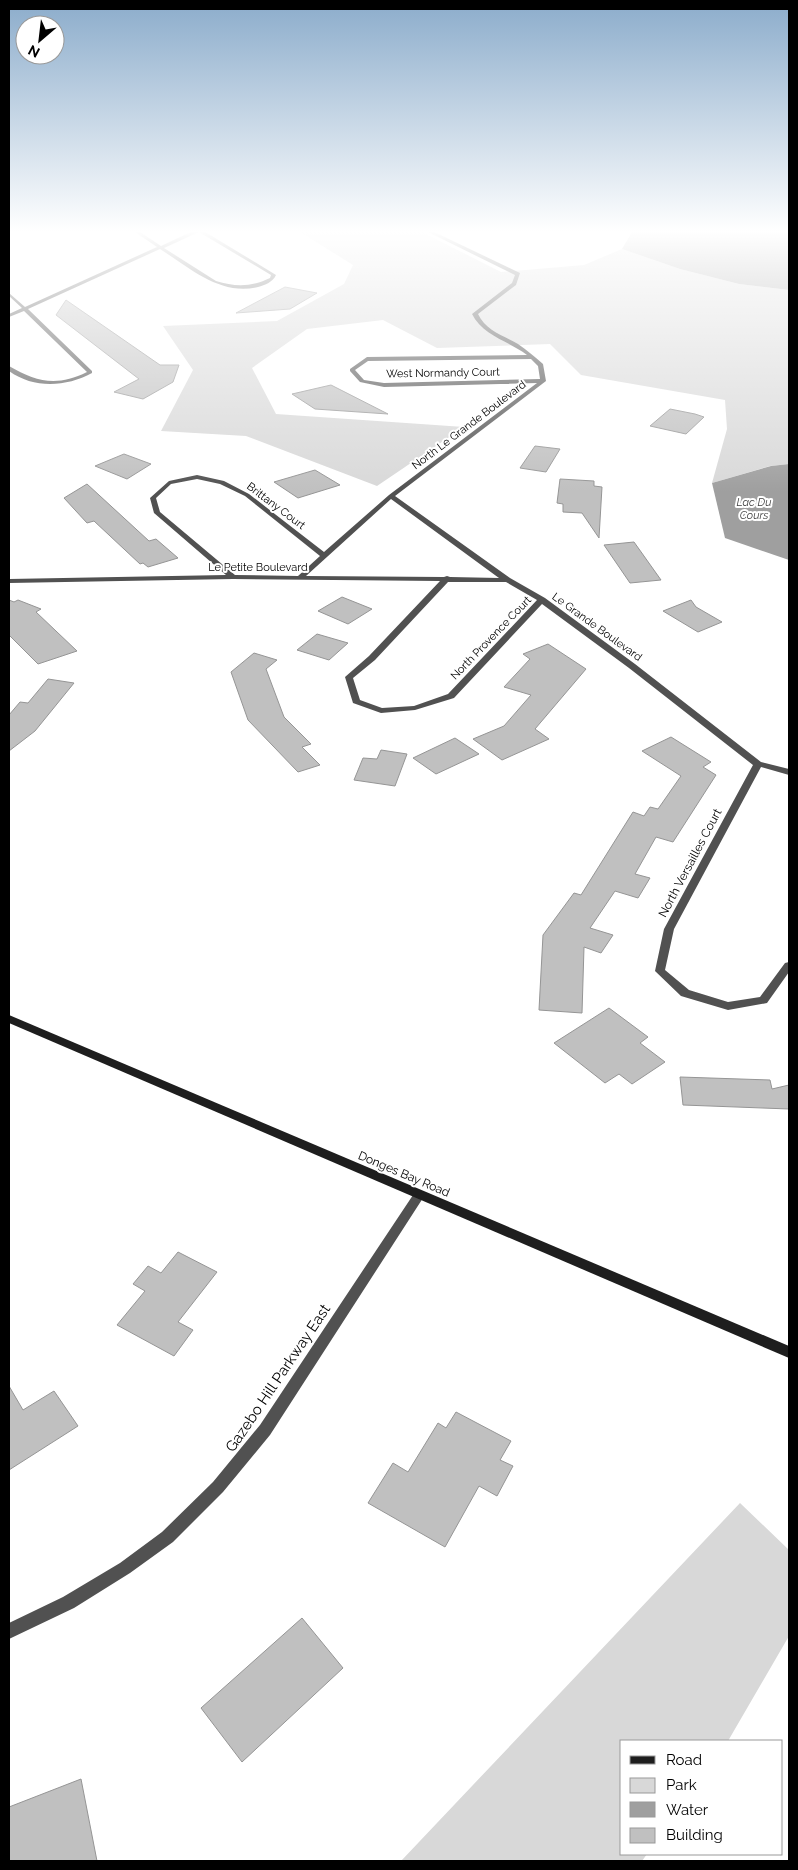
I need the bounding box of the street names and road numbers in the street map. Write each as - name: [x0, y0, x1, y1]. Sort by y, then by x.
- street label: West Normandy Court: [386, 366, 500, 380]
- street label: North Le Grande Boulevard: [409, 378, 529, 472]
- street label: Brittany Court: [244, 480, 308, 532]
- street label: Le Petite Boulevard: [208, 561, 308, 574]
- street label: Le Grande Boulevard: [550, 590, 645, 664]
- street label: North Provence Court: [448, 594, 534, 682]
- street label: North Versailles Court: [655, 806, 725, 920]
- street label: Donges Bay Road: [356, 1148, 452, 1200]
- street label: Gazebo Hill Parkway East: [222, 1301, 334, 1455]

